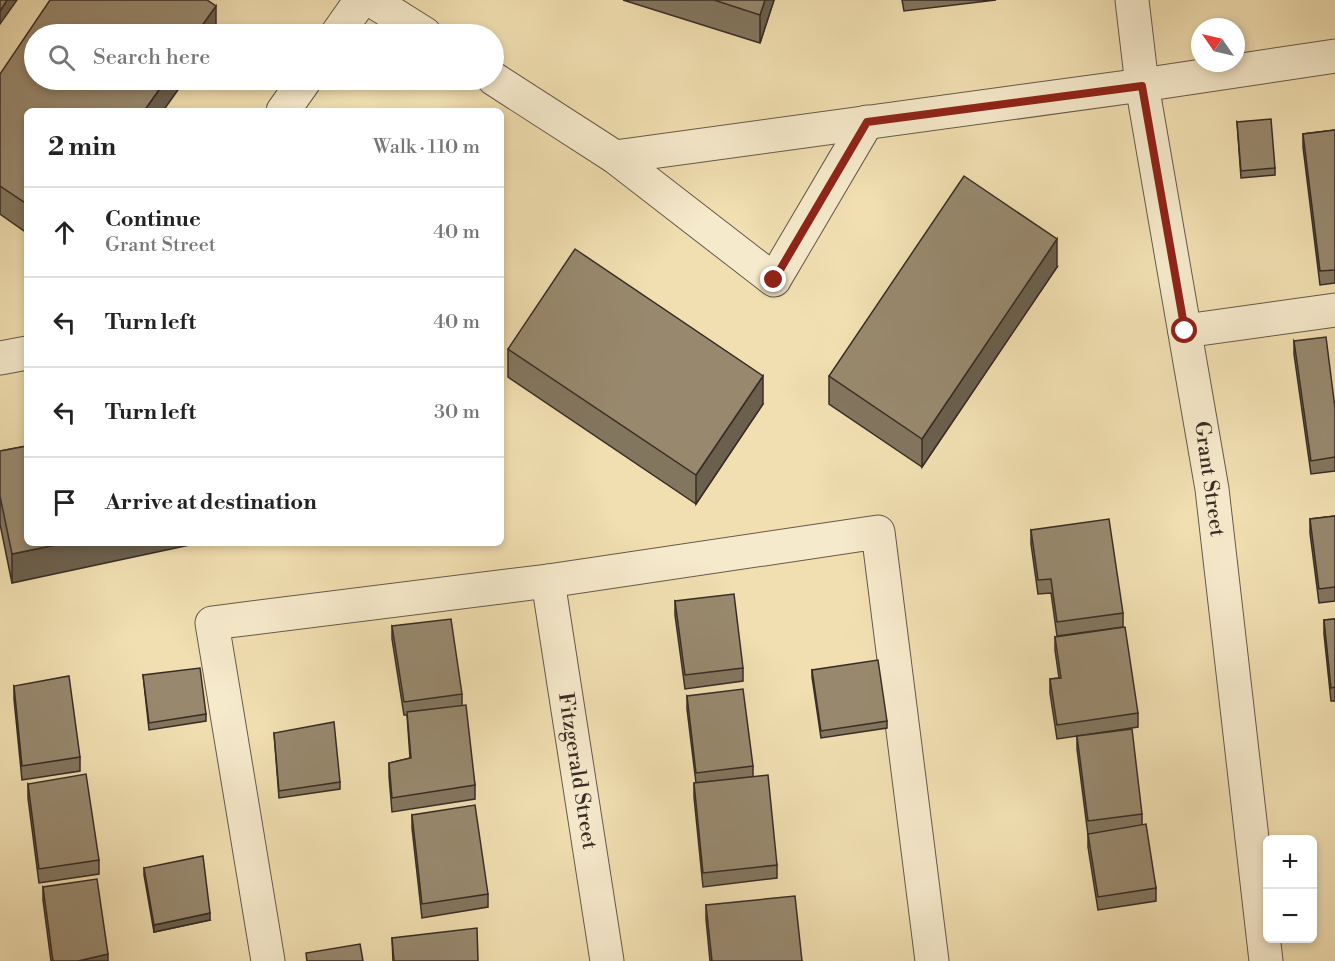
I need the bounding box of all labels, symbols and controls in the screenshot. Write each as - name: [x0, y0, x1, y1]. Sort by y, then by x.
- north arrow: [1191, 18, 1245, 72]
- search box: [24, 24, 504, 90]
- icon: search: [45, 41, 78, 74]
- text: Search here: [93, 44, 210, 71]
- text: 2 min: [48, 131, 116, 163]
- text: Walk · 110 m: [373, 135, 480, 160]
- text: Continue: [105, 206, 201, 233]
- icon: ahead: [48, 216, 81, 249]
- text: 40 m: [433, 220, 480, 245]
- text: Grant Street: [105, 233, 216, 258]
- route end: [760, 266, 786, 292]
- icon: left: [48, 306, 81, 339]
- text: Turn left: [105, 309, 196, 336]
- text: 40 m: [433, 310, 480, 335]
- route start: [1171, 317, 1197, 343]
- icon: left: [48, 396, 81, 429]
- text: Turn left: [105, 399, 196, 426]
- text: 30 m: [434, 400, 480, 425]
- street label: Grant Street: [1188, 420, 1230, 539]
- icon: arrive: [48, 486, 81, 519]
- text: Arrive at destination: [105, 489, 317, 516]
- street label: Fitzgerald Street: [552, 691, 602, 852]
- map controls: [1263, 835, 1317, 943]
- button: +: [1263, 835, 1317, 889]
- button: −: [1263, 889, 1317, 943]

